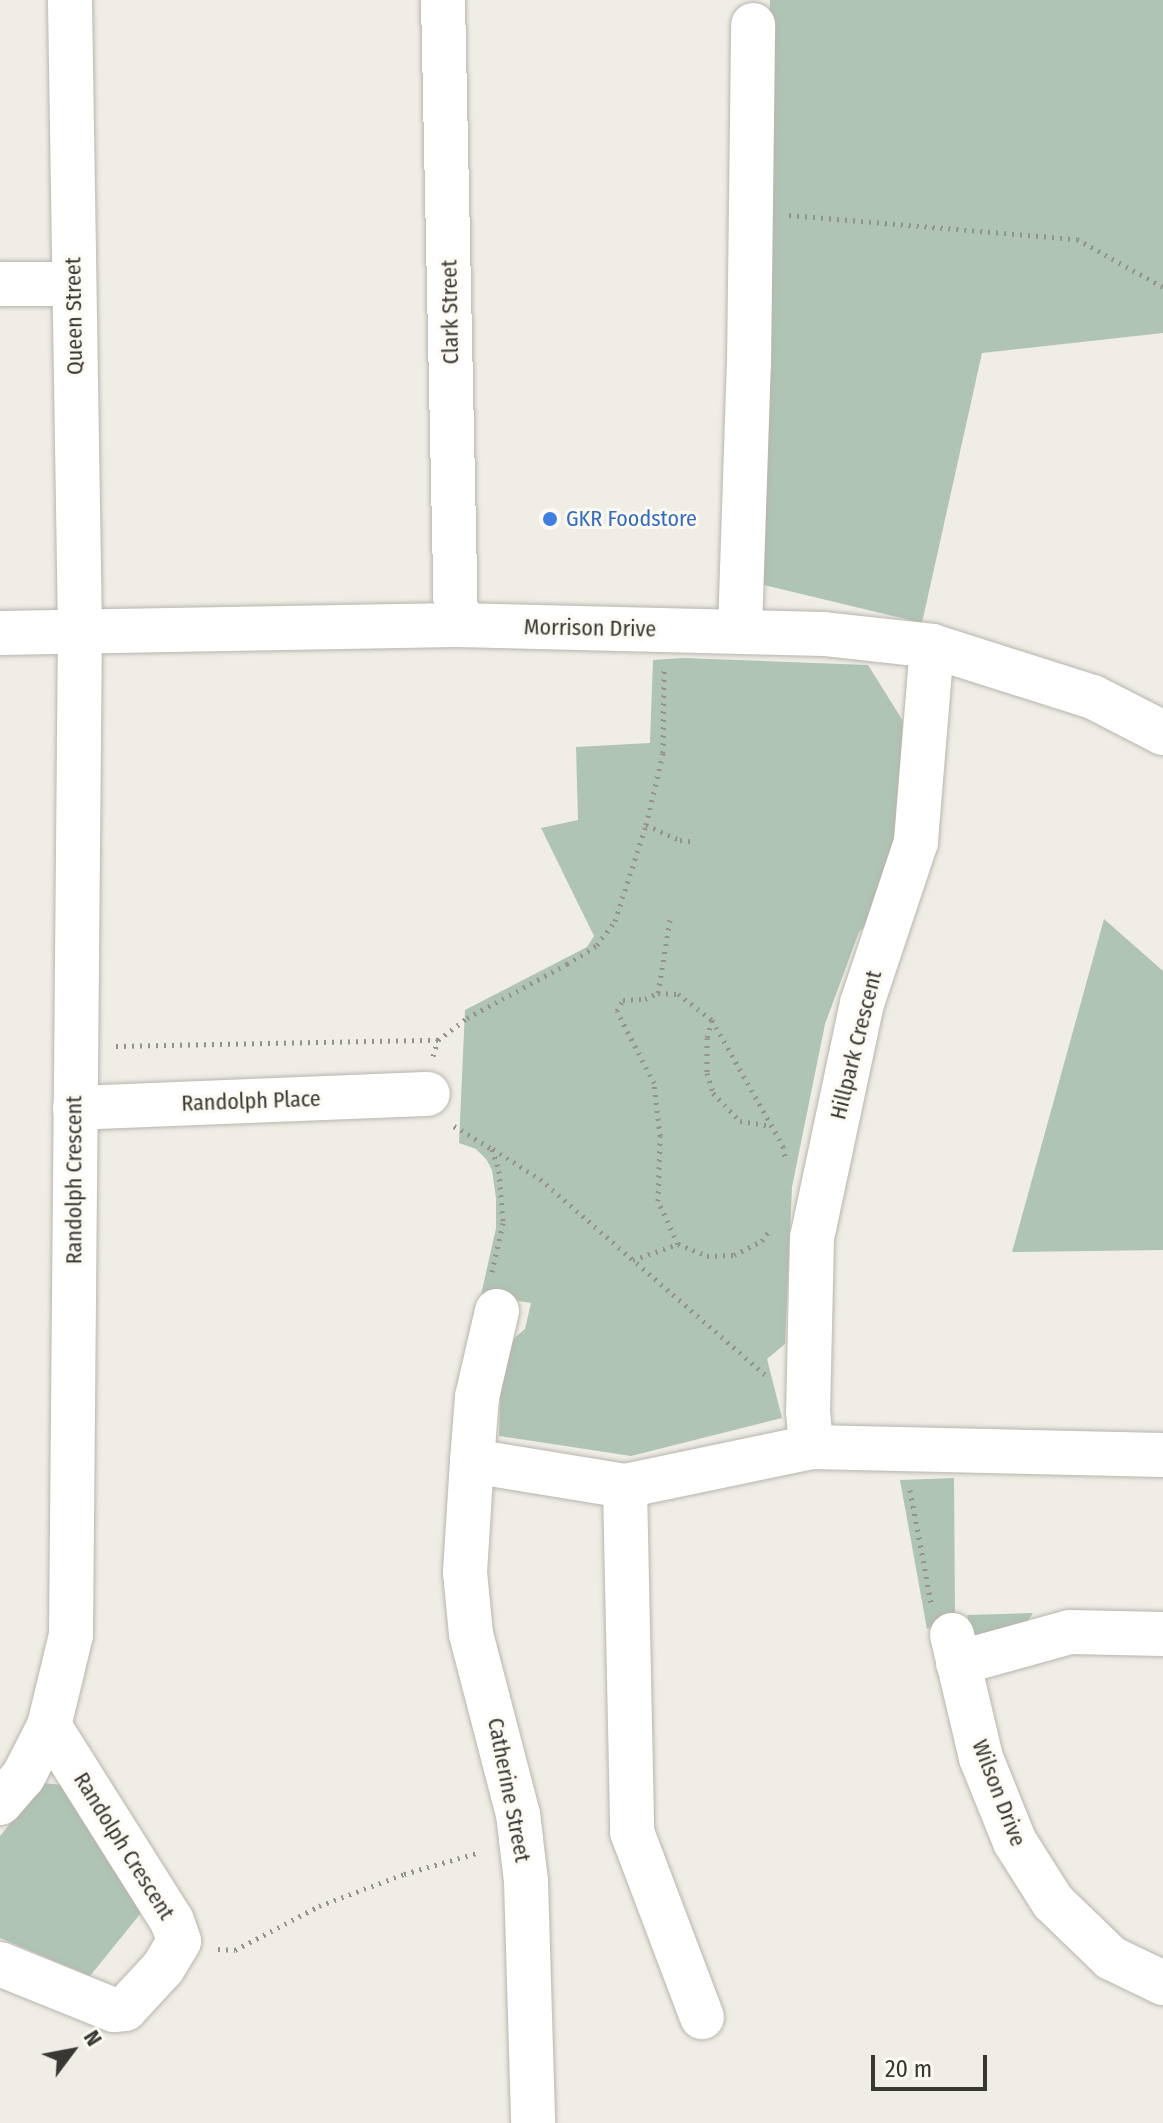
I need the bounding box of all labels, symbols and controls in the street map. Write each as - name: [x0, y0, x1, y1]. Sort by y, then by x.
- street label: Queen Street: [60, 257, 88, 375]
- street label: Clark Street: [436, 259, 464, 365]
- place label: GKR Foodstore: [566, 506, 697, 532]
- marker: GKR Foodstore: [541, 510, 559, 528]
- street label: Morrison Drive: [524, 614, 656, 642]
- street label: Hillpark Crescent: [825, 968, 887, 1122]
- street label: Randolph Place: [181, 1085, 321, 1117]
- street label: Randolph Crescent: [61, 1096, 87, 1264]
- street label: Catherine Street: [482, 1716, 536, 1864]
- street label: Wilson Drive: [967, 1736, 1031, 1850]
- street label: Randolph Crescent: [68, 1768, 180, 1924]
- north arrow: [32, 2011, 112, 2091]
- text: N: [78, 2025, 108, 2051]
- scale bar: [875, 2039, 991, 2089]
- text: 20 m: [885, 2055, 932, 2083]

